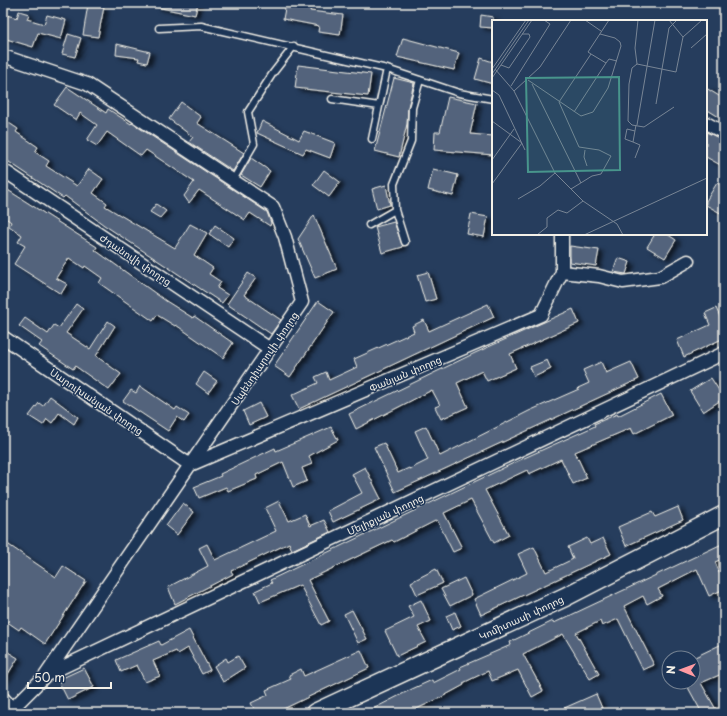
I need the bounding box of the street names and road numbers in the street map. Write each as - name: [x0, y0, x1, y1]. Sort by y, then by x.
- street label: Ժդանովի փողոց: [97, 229, 175, 289]
- street label: Սպենդիարովի փողոց: [227, 308, 301, 408]
- street label: Փանյան փողոց: [367, 351, 443, 395]
- street label: Սարուխանյան փողոց: [47, 364, 147, 438]
- street label: Մելիքյան փողոց: [344, 490, 426, 538]
- street label: Կոմիտասի փողոց: [476, 591, 566, 643]

